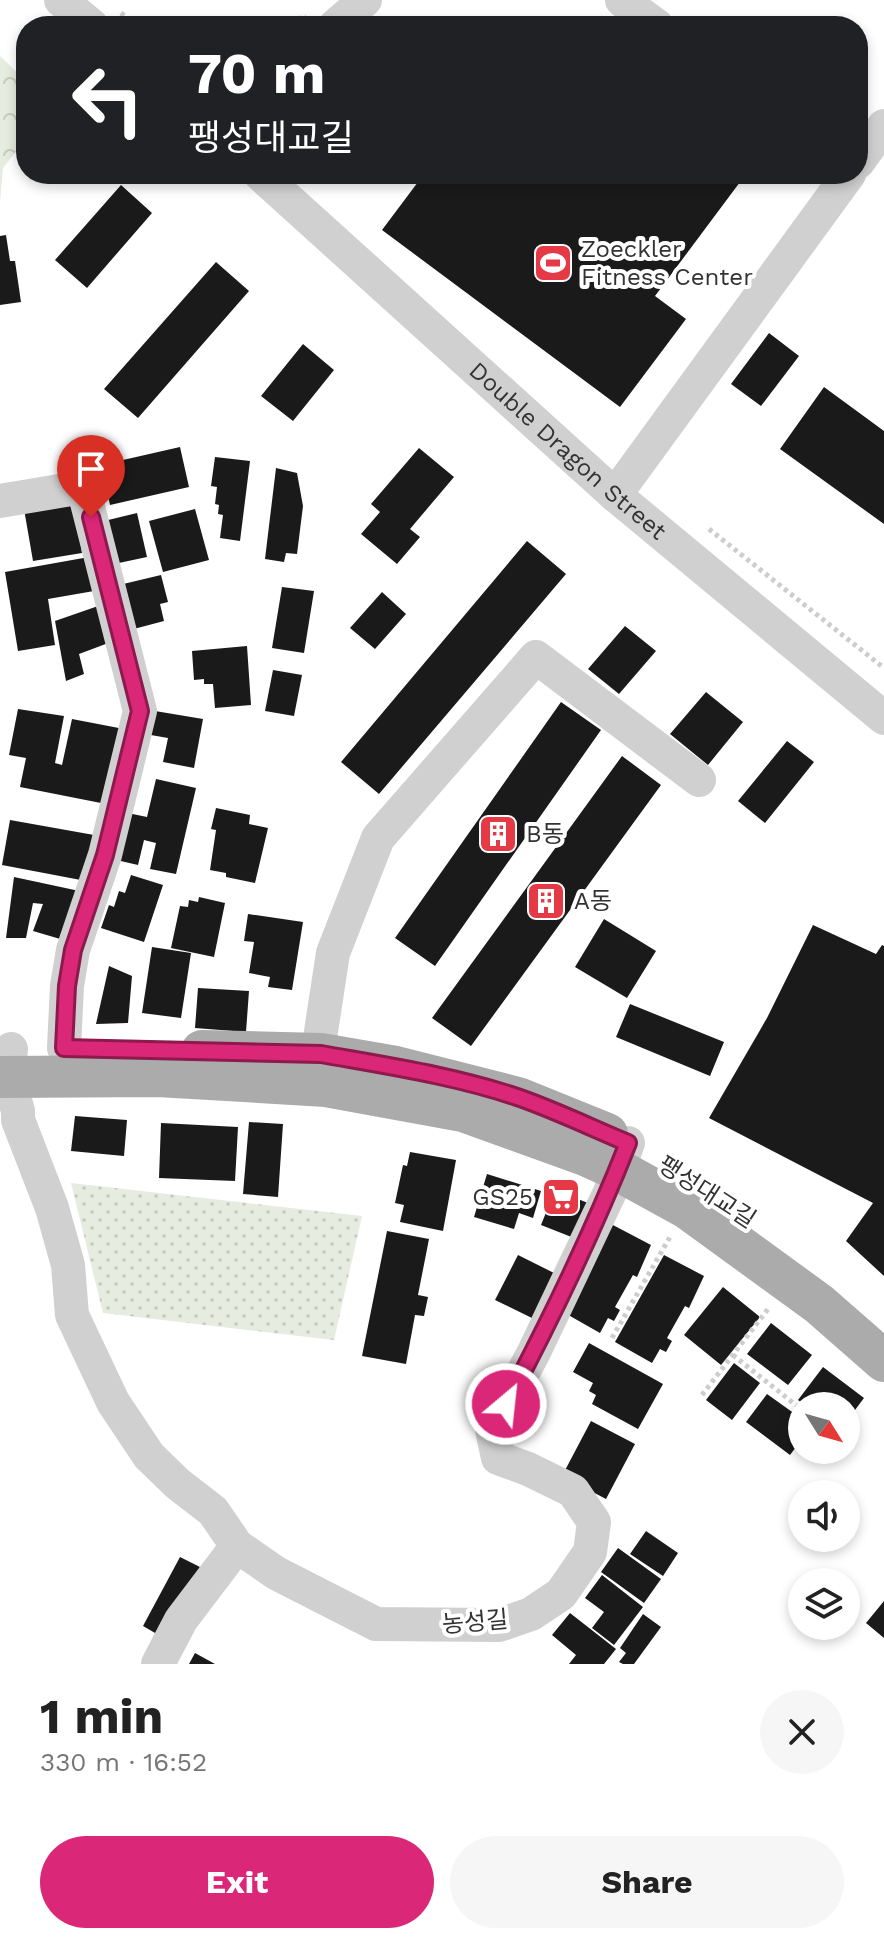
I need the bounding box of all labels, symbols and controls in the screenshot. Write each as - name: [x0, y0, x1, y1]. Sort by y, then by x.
- text: 70 m: [188, 41, 325, 107]
- icon: left: [56, 48, 160, 152]
- text: 팽성대교길: [188, 117, 354, 159]
- place label: Zoeckler Fitness Center: [581, 235, 753, 291]
- sports icon: Zoeckler Fitness Center: [532, 242, 574, 284]
- street label: Double Dragon Street: [464, 356, 672, 546]
- pin: [57, 435, 125, 517]
- icon: arrive: [69, 447, 113, 491]
- building icon: B동: [477, 813, 519, 855]
- place label: B동: [526, 820, 564, 848]
- building icon: A동: [525, 880, 567, 922]
- place label: A동: [574, 887, 612, 915]
- street label: 팽성대교길: [653, 1150, 761, 1234]
- supermarket icon: GS25: [540, 1176, 582, 1218]
- place label: GS25: [472, 1183, 533, 1211]
- position arrow: [464, 1362, 548, 1446]
- north arrow: [788, 1392, 860, 1464]
- map controls: [788, 1392, 860, 1640]
- button: sound: [788, 1480, 860, 1552]
- button: layers: [788, 1568, 860, 1640]
- street label: 농성길: [441, 1605, 509, 1639]
- text: 1 min: [40, 1688, 163, 1745]
- button: close: [760, 1690, 844, 1774]
- text: 330 m · 16:52: [40, 1747, 207, 1777]
- button: Exit: [40, 1836, 434, 1928]
- button: Share: [450, 1836, 844, 1928]

